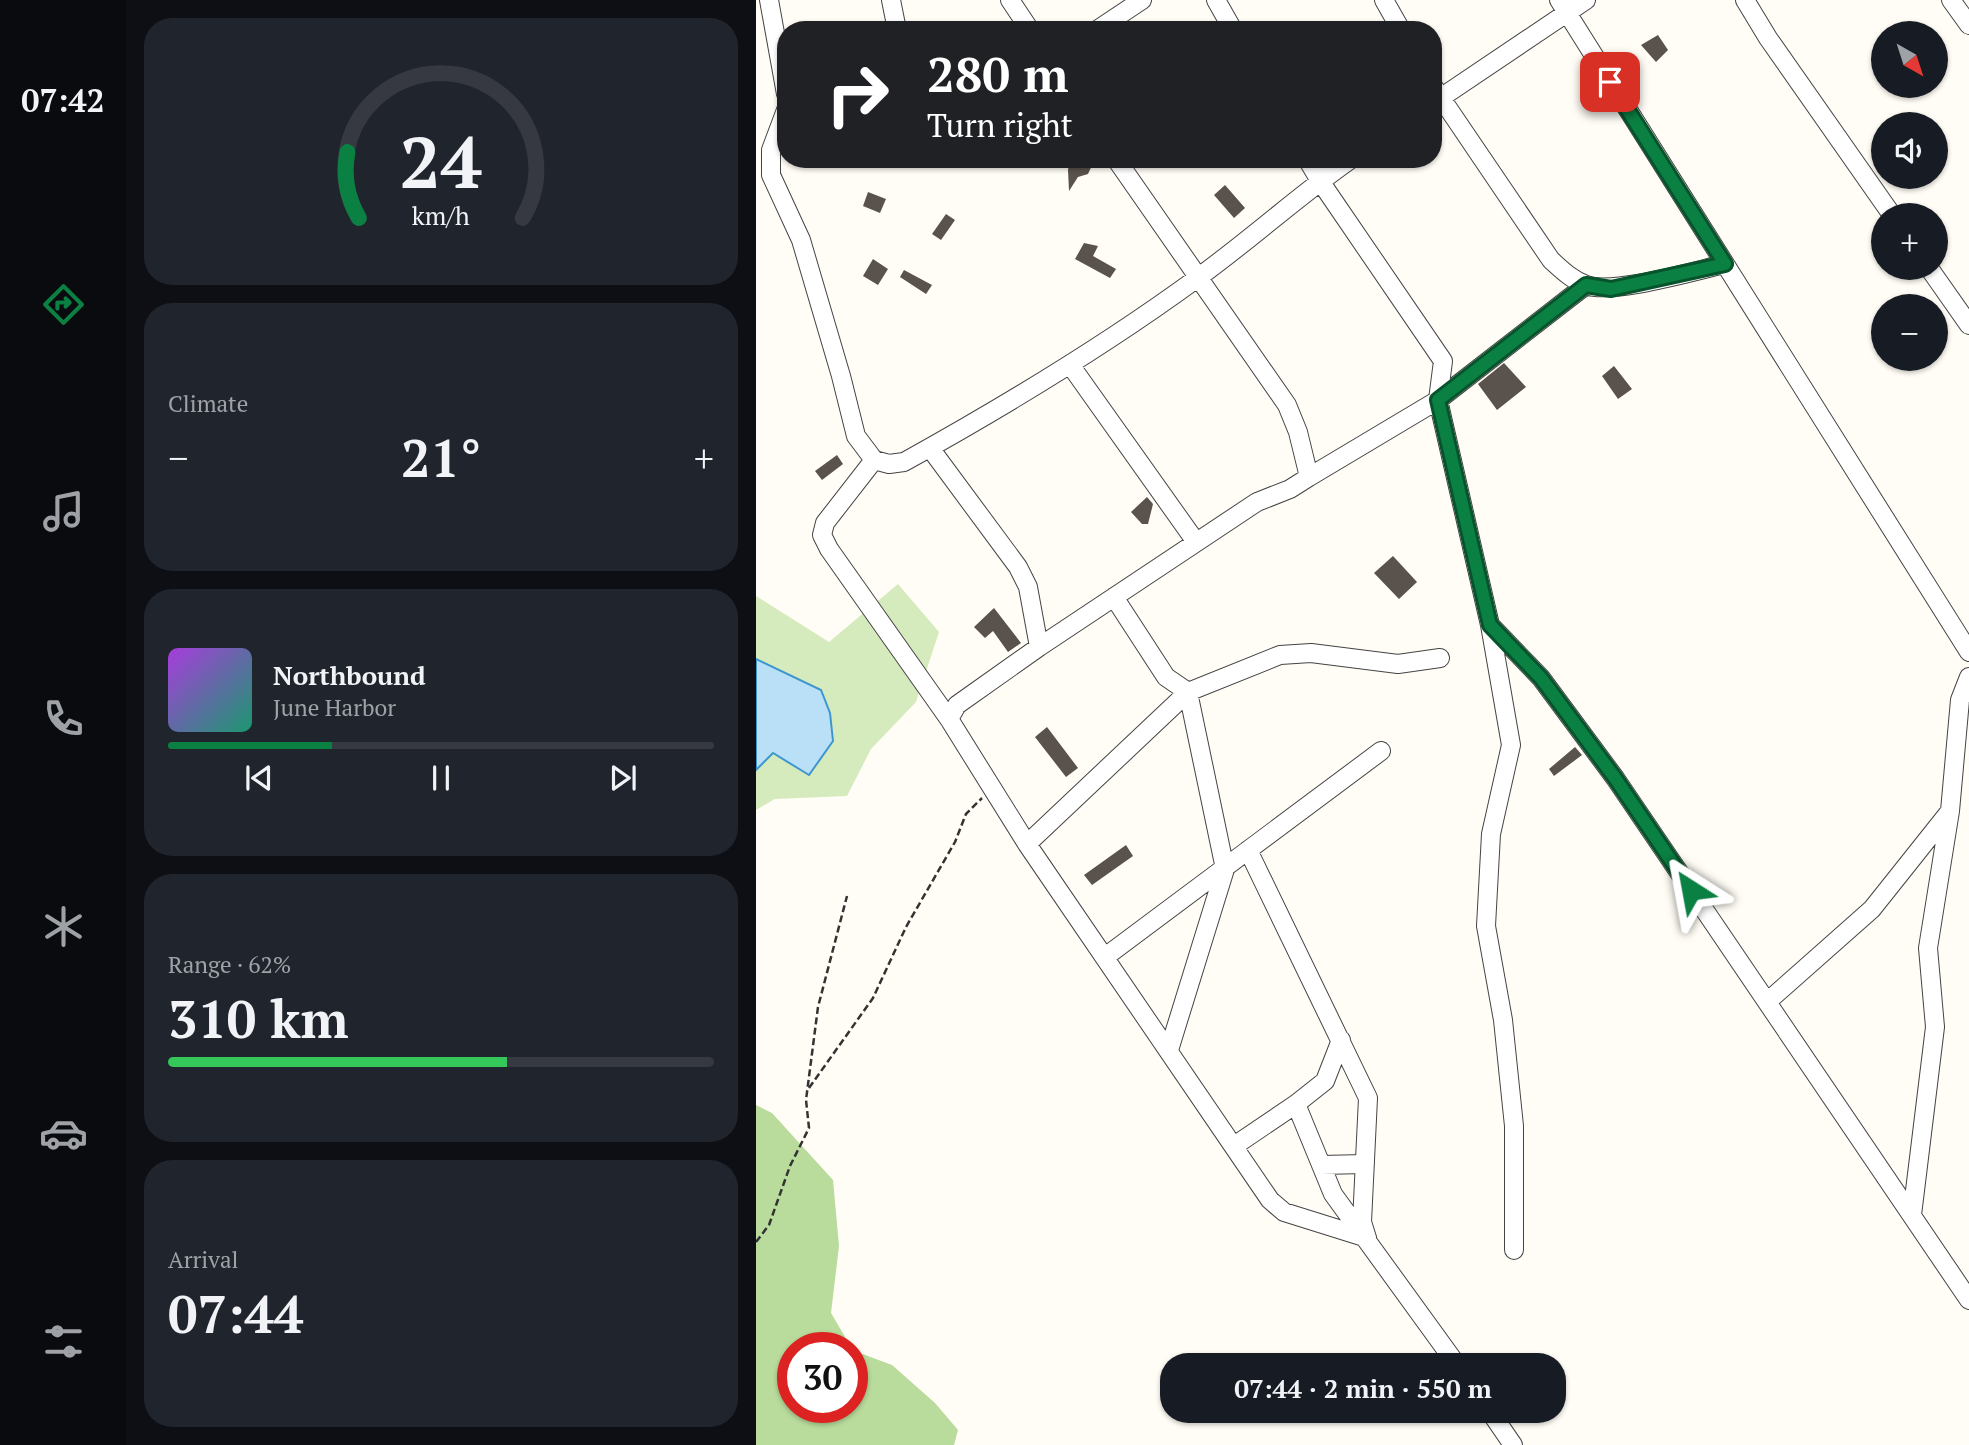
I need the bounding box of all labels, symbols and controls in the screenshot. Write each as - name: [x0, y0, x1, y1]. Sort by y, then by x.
- north arrow: [1871, 21, 1948, 98]
- map controls: [1871, 21, 1948, 371]
- text: 280 m: [927, 41, 1069, 106]
- icon: right: [812, 49, 903, 140]
- pin: [1580, 52, 1640, 112]
- icon: arrive: [1591, 63, 1629, 101]
- text: 07:42: [21, 79, 105, 121]
- text: Turn right: [927, 104, 1073, 146]
- text: 24: [400, 112, 482, 209]
- button: sound: [1871, 112, 1948, 189]
- text: km/h: [412, 199, 470, 232]
- button: +: [1871, 203, 1948, 280]
- icon: directions: [39, 280, 88, 329]
- button: −: [1871, 294, 1948, 371]
- text: Climate: [168, 388, 248, 419]
- text: 21°: [401, 423, 481, 492]
- text: −: [168, 433, 188, 483]
- text: +: [694, 433, 714, 483]
- icon: music: [39, 487, 88, 536]
- text: Northbound: [273, 658, 426, 692]
- text: June Harbor: [273, 692, 396, 723]
- icon: phone: [39, 694, 88, 743]
- icon: previous: [240, 759, 278, 797]
- icon: pause: [422, 759, 460, 797]
- icon: next: [604, 759, 642, 797]
- position arrow: [1654, 853, 1728, 927]
- icon: climate: [39, 902, 88, 951]
- text: Range · 62%: [168, 949, 291, 980]
- text: 310 km: [168, 984, 349, 1053]
- icon: car: [39, 1109, 88, 1158]
- text: Arrival: [168, 1244, 239, 1275]
- text: 07:44: [168, 1279, 303, 1348]
- icon: filters: [39, 1317, 88, 1366]
- speed limit sign: 30: [777, 1332, 868, 1423]
- text: 07:44 · 2 min · 550 m: [1234, 1371, 1492, 1405]

